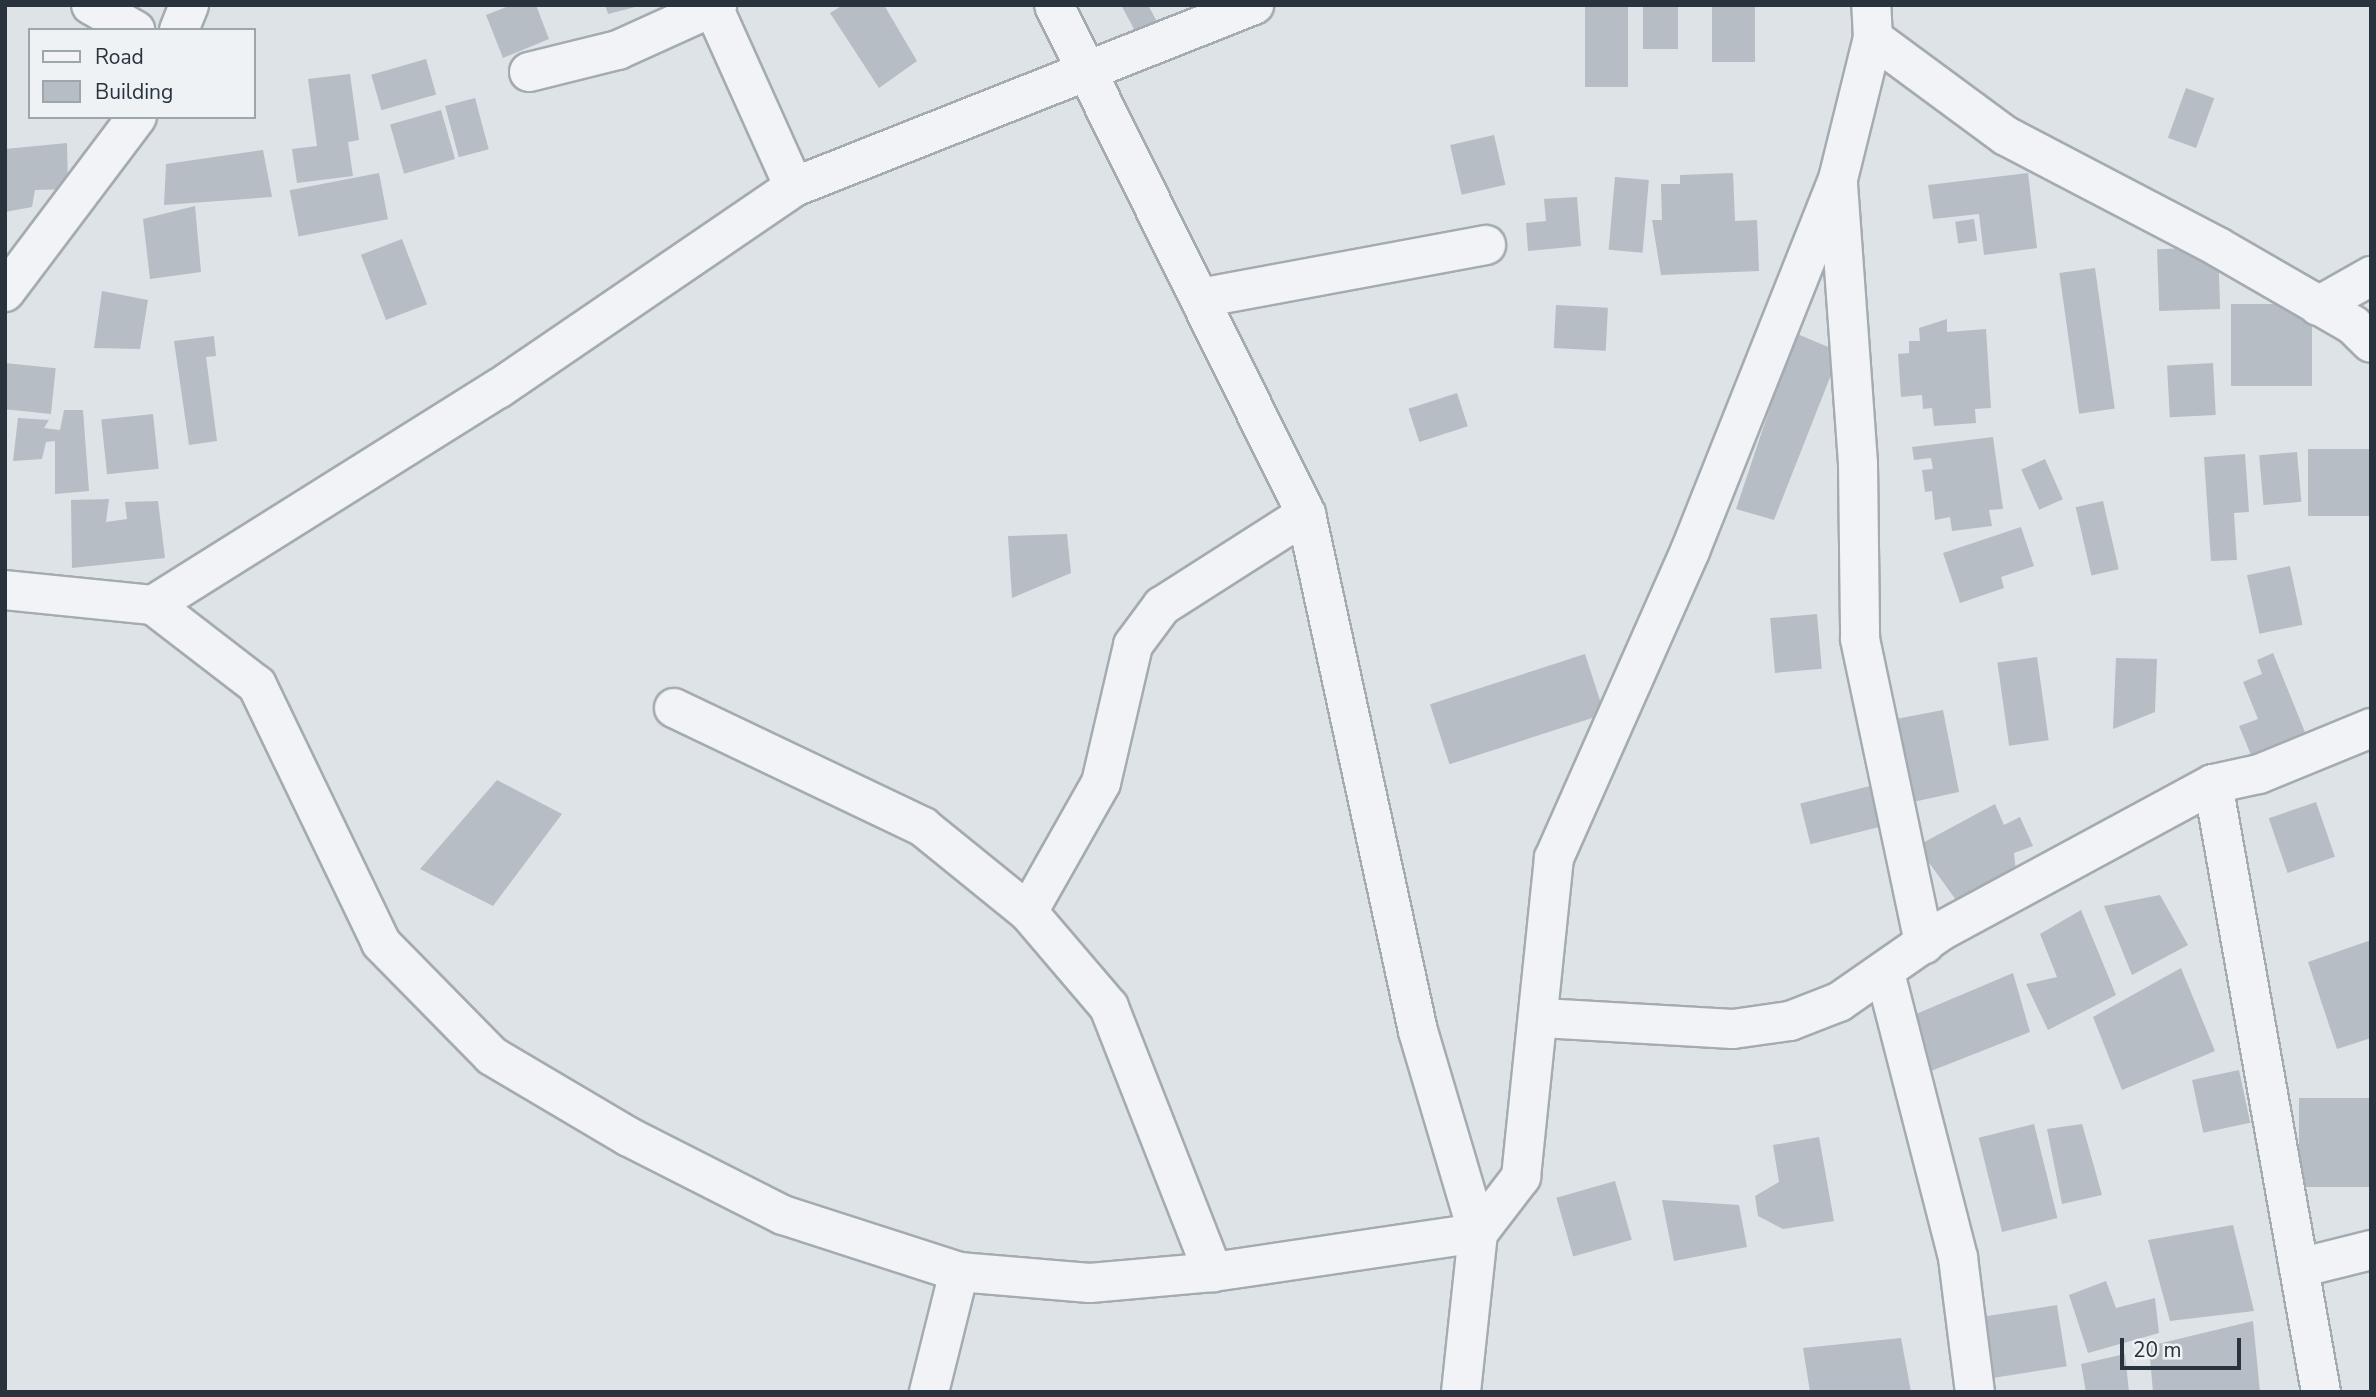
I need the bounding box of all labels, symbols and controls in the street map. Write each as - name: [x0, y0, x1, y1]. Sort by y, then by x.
- legend: [28, 28, 256, 119]
- text: Road: [95, 43, 144, 71]
- text: Building: [95, 78, 173, 106]
- scale bar: [2124, 1324, 2245, 1368]
- text: 20 m: [2133, 1336, 2182, 1364]

